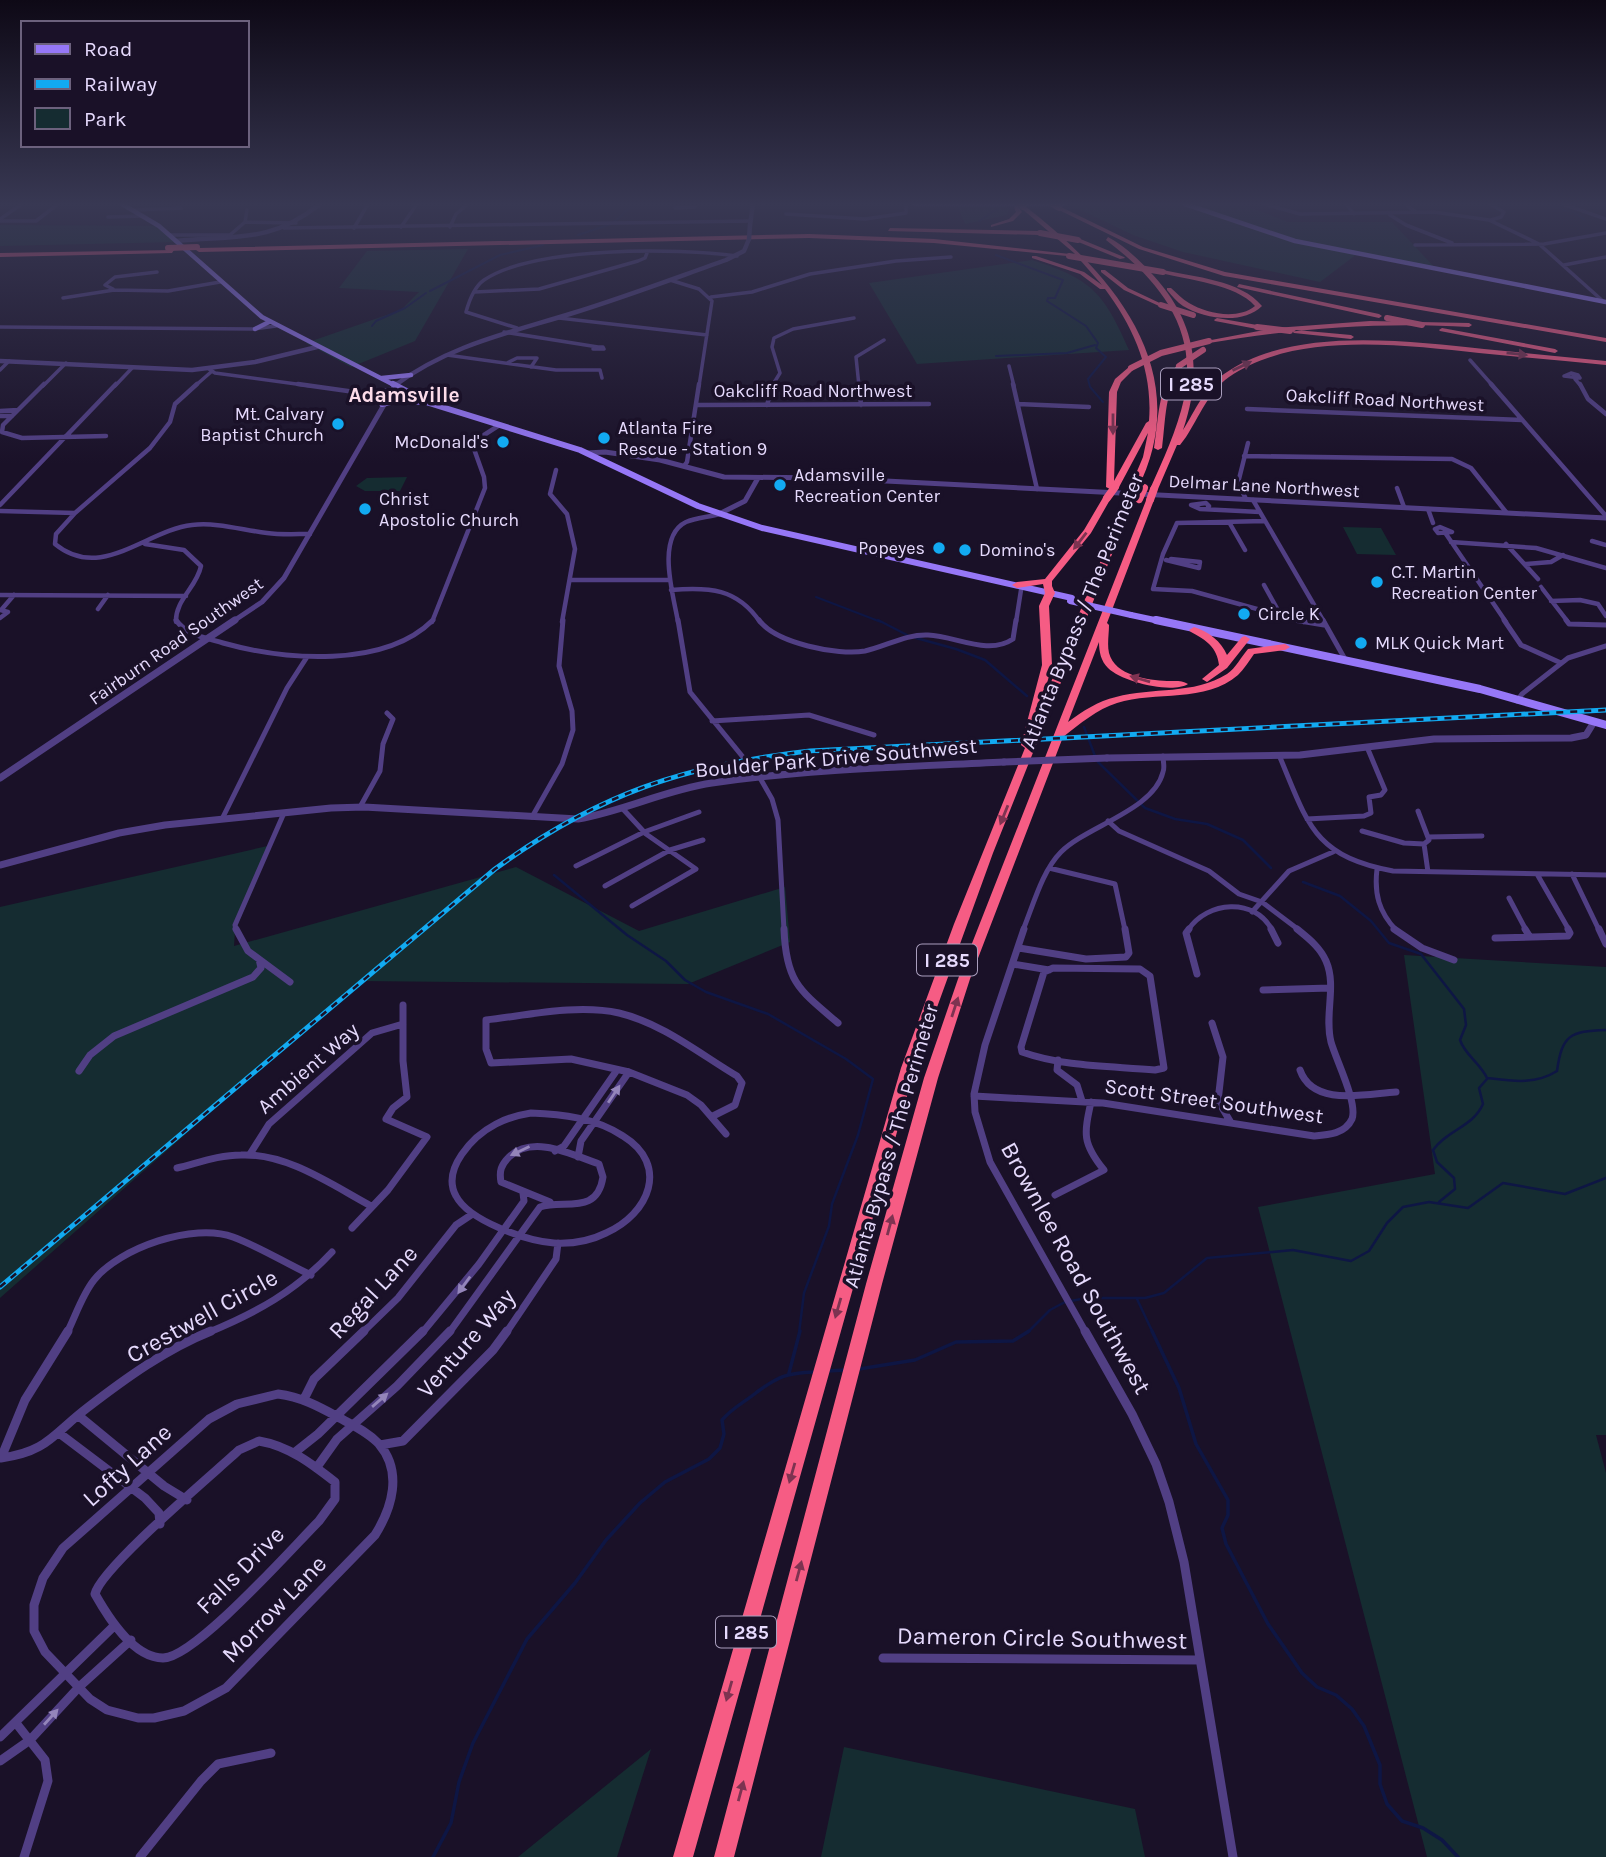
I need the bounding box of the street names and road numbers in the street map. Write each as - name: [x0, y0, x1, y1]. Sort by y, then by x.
- road number: I 285: [1161, 368, 1221, 400]
- street label: Oakcliff Road Northwest: [714, 380, 912, 402]
- street label: Oakcliff Road Northwest: [1285, 384, 1485, 416]
- street label: Atlanta Bypass / The Perimeter: [1016, 470, 1148, 752]
- street label: Delmar Lane Northwest: [1168, 470, 1360, 502]
- street label: Fairburn Road Southwest: [85, 572, 267, 710]
- street label: Boulder Park Drive Southwest: [694, 734, 978, 782]
- road number: I 285: [917, 944, 977, 976]
- street label: Atlanta Bypass / The Perimeter: [839, 1001, 943, 1291]
- street label: Ambient Way: [253, 1017, 364, 1118]
- street label: Scott Street Southwest: [1103, 1074, 1325, 1128]
- street label: Brownlee Road Southwest: [995, 1137, 1157, 1399]
- street label: Regal Lane: [323, 1240, 423, 1344]
- street label: Crestwell Circle: [122, 1263, 282, 1369]
- street label: Venture Way: [411, 1283, 521, 1403]
- street label: Lofty Lane: [77, 1418, 177, 1512]
- street label: Falls Drive: [190, 1520, 290, 1620]
- street label: Morrow Lane: [216, 1550, 332, 1668]
- road number: I 285: [716, 1616, 776, 1648]
- street label: Dameron Circle Southwest: [897, 1621, 1187, 1655]

